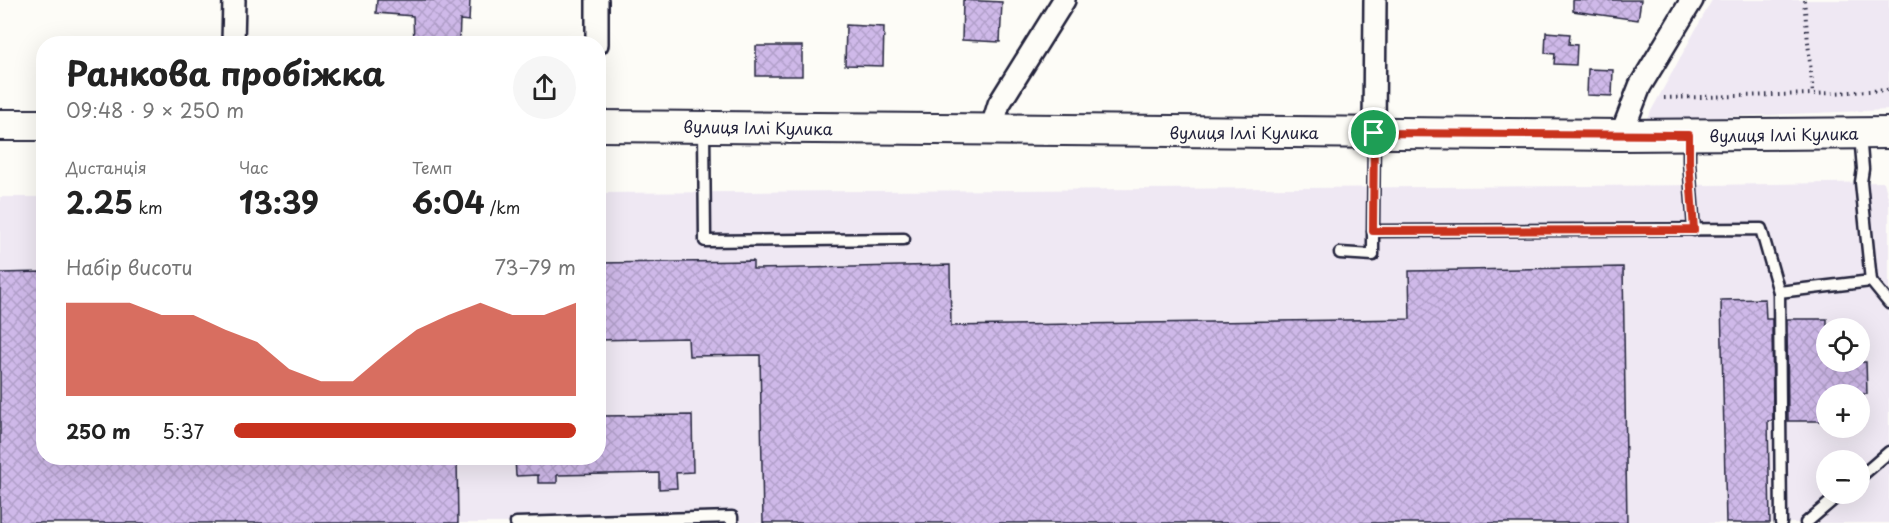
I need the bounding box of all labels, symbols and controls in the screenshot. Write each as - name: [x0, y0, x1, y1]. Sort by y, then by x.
- text: Ранкова пробіжка: [66, 47, 385, 97]
- button: share: [513, 56, 576, 119]
- text: 09:48 · 9 × 250 m: [66, 95, 244, 125]
- pin: [1348, 107, 1399, 158]
- street label: вулиця Іллі Кулика: [683, 114, 833, 140]
- icon: arrive: [1357, 116, 1390, 149]
- street label: вулиця Іллі Кулика: [1169, 120, 1319, 144]
- street label: вулиця Іллі Кулика: [1709, 121, 1859, 147]
- text: Дистанція: [66, 155, 147, 179]
- text: Час: [239, 155, 268, 179]
- text: Темп: [412, 155, 452, 179]
- text: 2.25: [66, 179, 133, 224]
- text: 13:39: [239, 179, 319, 224]
- text: 6:04: [412, 179, 485, 224]
- text: km: [133, 195, 162, 219]
- text: /km: [485, 195, 520, 219]
- text: Набір висоти: [66, 252, 193, 282]
- text: 73–79 m: [494, 252, 576, 282]
- map controls: [1816, 318, 1870, 504]
- button: locate: [1816, 318, 1870, 372]
- button: +: [1816, 384, 1870, 438]
- text: 250 m: [66, 416, 131, 446]
- text: 5:37: [162, 416, 204, 446]
- button: −: [1816, 450, 1870, 504]

